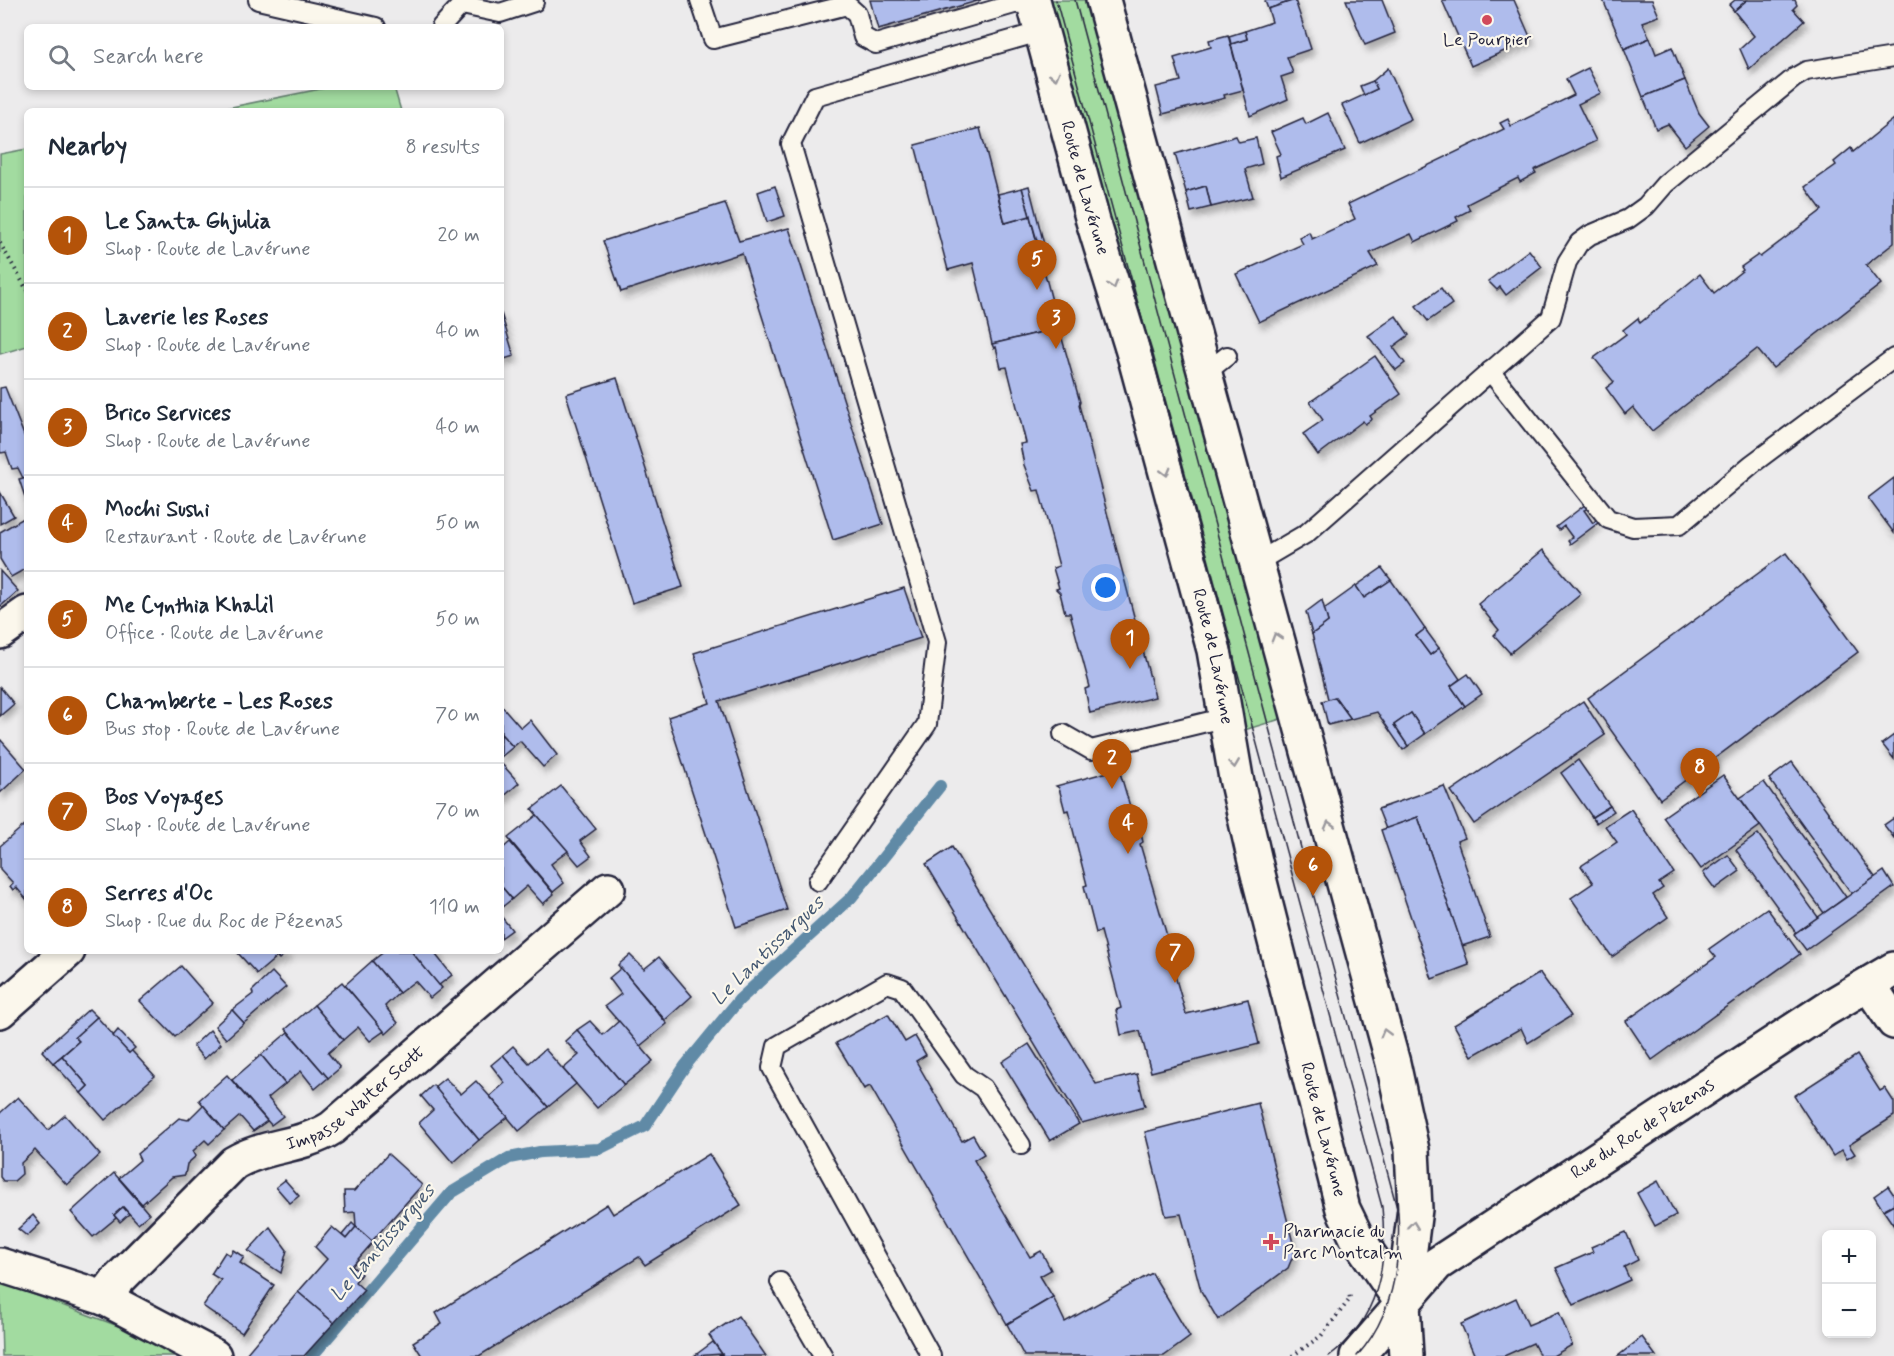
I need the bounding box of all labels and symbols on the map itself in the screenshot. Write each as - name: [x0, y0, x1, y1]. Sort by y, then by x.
- marker: Le Pourpier: [1480, 13, 1494, 27]
- place label: Le Pourpier: [1443, 28, 1532, 52]
- one-way arrow: [1047, 71, 1060, 81]
- street label: Route de Lavérune: [1054, 118, 1115, 258]
- pin: 5: [1018, 240, 1056, 290]
- one-way arrow: [1106, 279, 1118, 289]
- pin: 3: [1036, 300, 1076, 349]
- one-way arrow: [1159, 466, 1171, 477]
- your location: [1091, 573, 1120, 602]
- street label: Route de Lavérune: [1186, 586, 1239, 726]
- pin: 1: [1110, 620, 1150, 669]
- one-way arrow: [1271, 632, 1283, 643]
- pin: 2: [1092, 740, 1132, 789]
- pin: 8: [1680, 748, 1720, 798]
- one-way arrow: [1227, 759, 1239, 769]
- pin: 4: [1108, 804, 1148, 854]
- one-way arrow: [1324, 820, 1336, 831]
- pin: 6: [1294, 846, 1332, 896]
- water label: Le Lantissargues: [706, 889, 832, 1012]
- pin: 7: [1156, 934, 1194, 983]
- one-way arrow: [1380, 1029, 1392, 1039]
- street label: Impasse Walter Scott: [284, 1040, 431, 1157]
- street label: Route de Lavérune: [1294, 1060, 1352, 1200]
- street label: Rue du Roc de Pézenas: [1566, 1073, 1719, 1185]
- water label: Le Lantissargues: [324, 1177, 443, 1307]
- place label: Pharmacie du Parc Montcalm: [1283, 1220, 1403, 1265]
- one-way arrow: [1407, 1220, 1419, 1230]
- marker: Pharmacie du Parc Montcalm: [1264, 1235, 1278, 1249]

